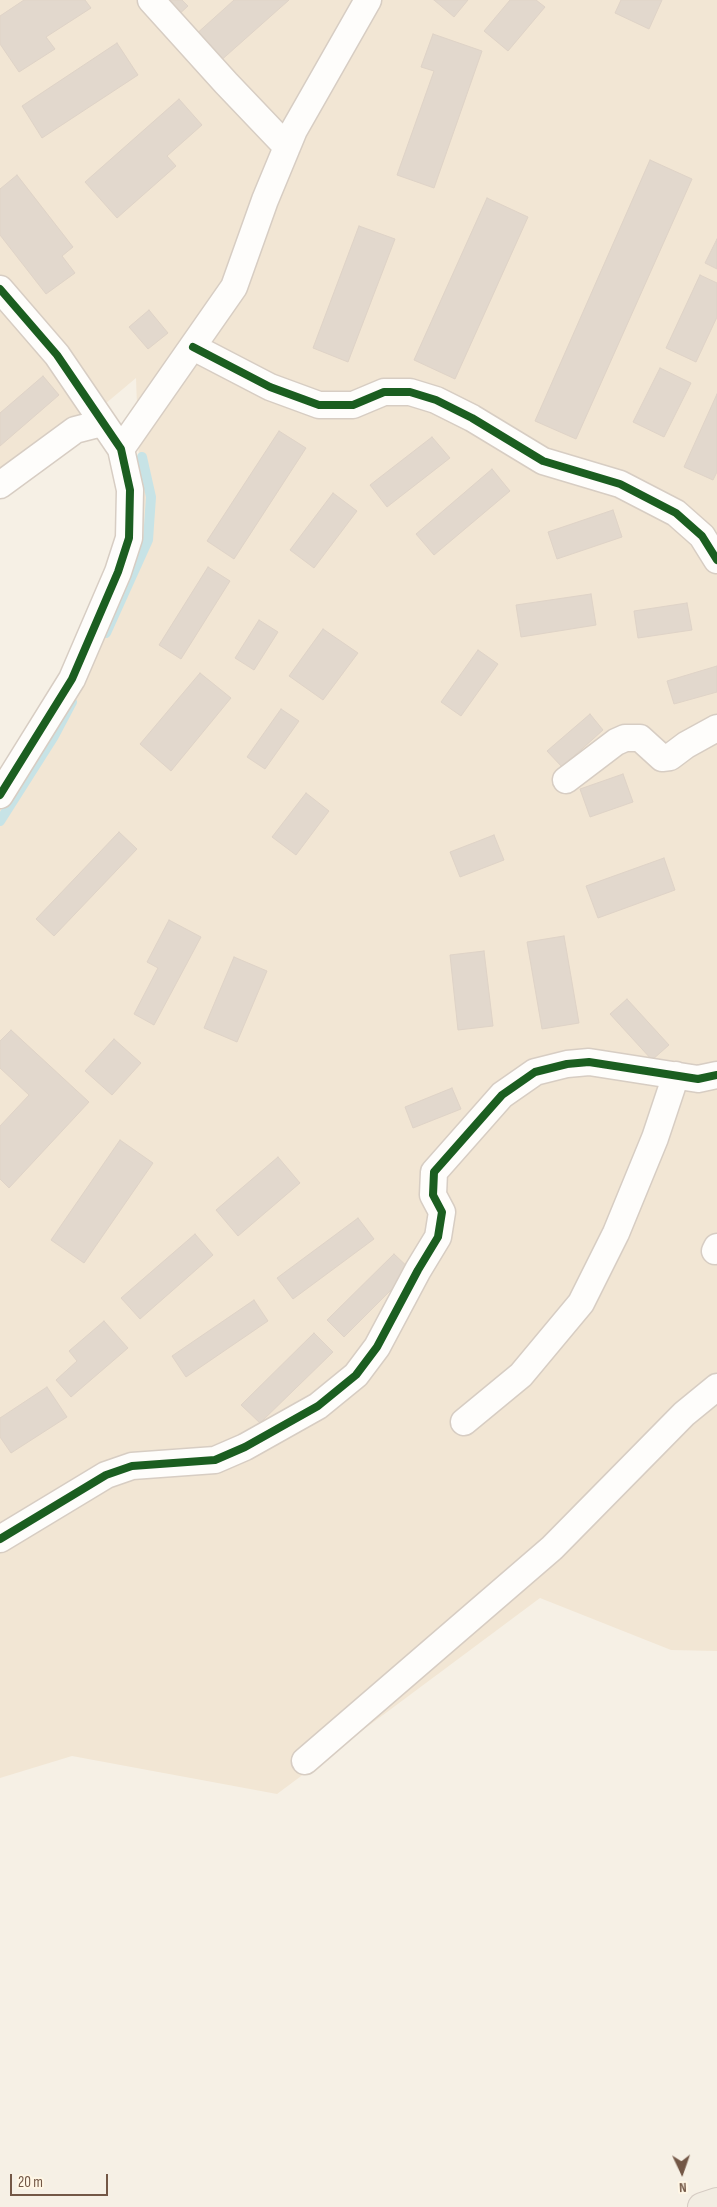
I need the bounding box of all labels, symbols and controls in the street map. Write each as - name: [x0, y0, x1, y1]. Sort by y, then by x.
- north arrow: [657, 2147, 707, 2197]
- scale bar: [12, 2164, 110, 2196]
- text: 20 m: [18, 2173, 43, 2192]
- text: N: [679, 2179, 687, 2196]

